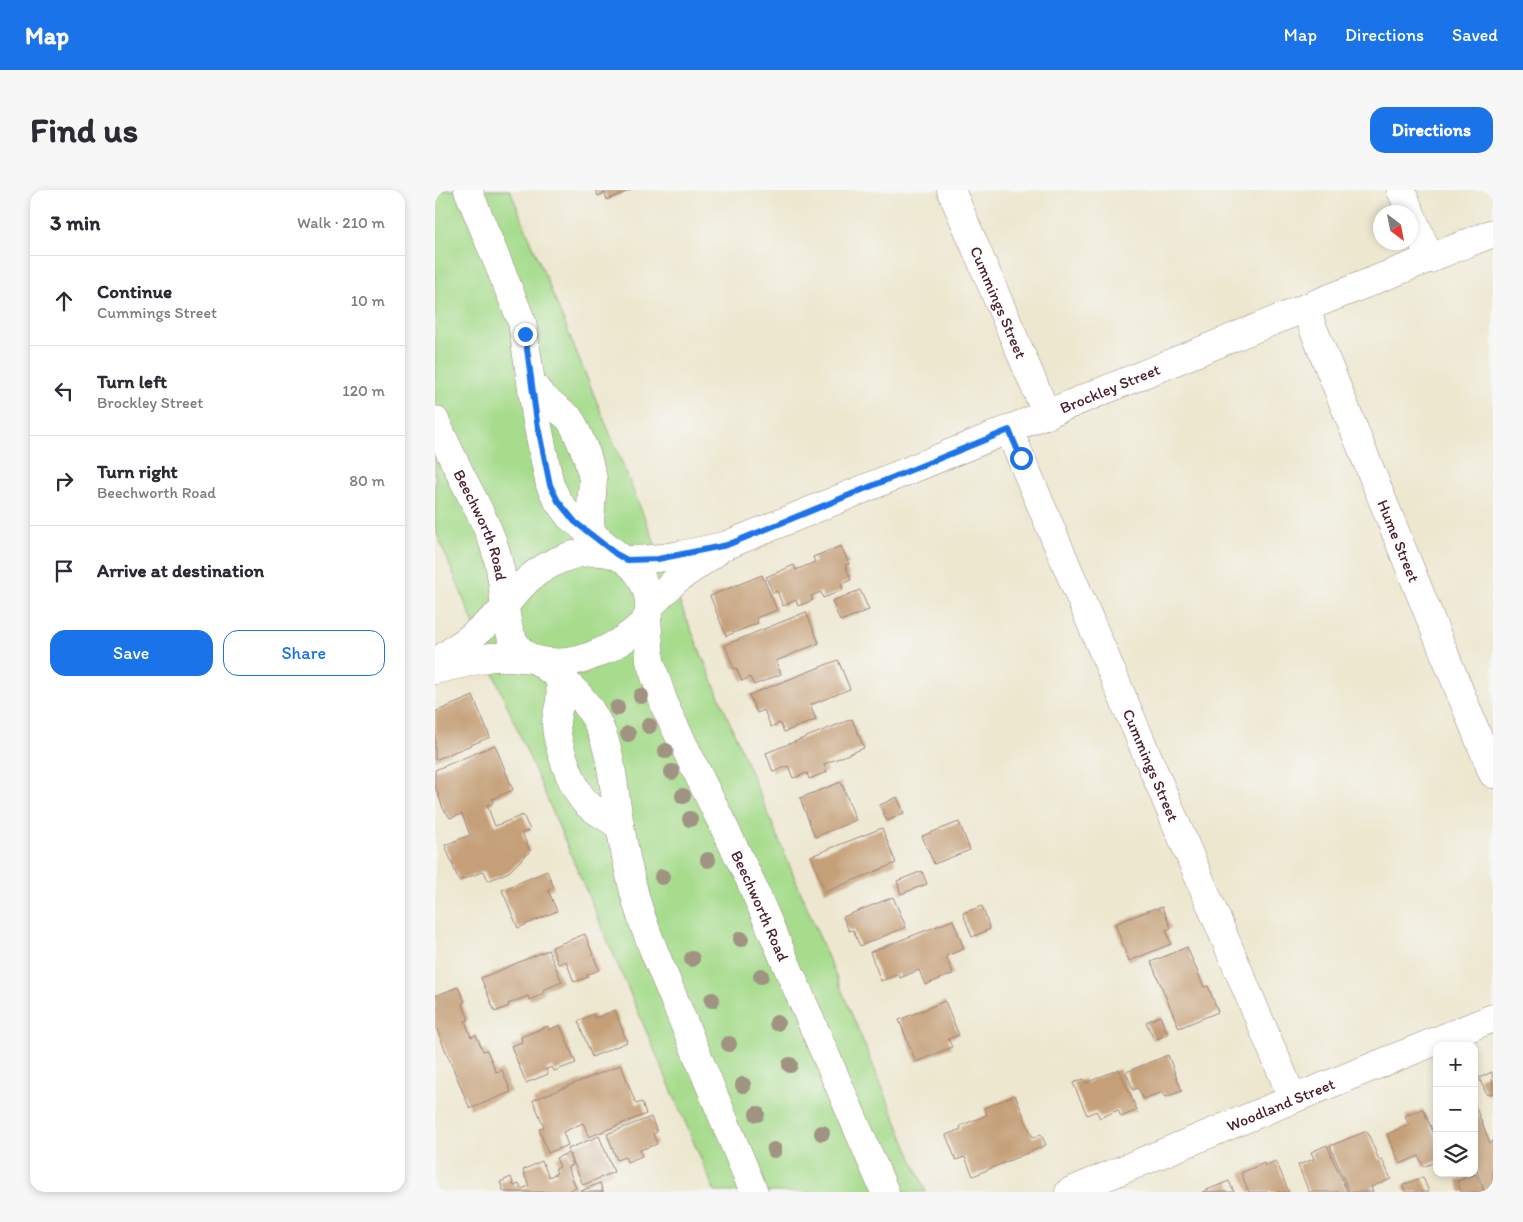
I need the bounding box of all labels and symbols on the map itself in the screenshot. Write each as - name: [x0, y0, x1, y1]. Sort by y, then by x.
- north arrow: [1373, 205, 1418, 250]
- street label: Cummings Street: [967, 243, 1031, 361]
- route end: [514, 323, 537, 346]
- street label: Brockley Street: [1057, 359, 1163, 417]
- route start: [1010, 447, 1033, 470]
- street label: Beechworth Road: [450, 466, 512, 582]
- street label: Hume Street: [1374, 497, 1424, 585]
- street label: Cummings Street: [1119, 706, 1183, 824]
- street label: Beechworth Road: [727, 847, 793, 964]
- street label: Woodland Street: [1224, 1074, 1337, 1135]

